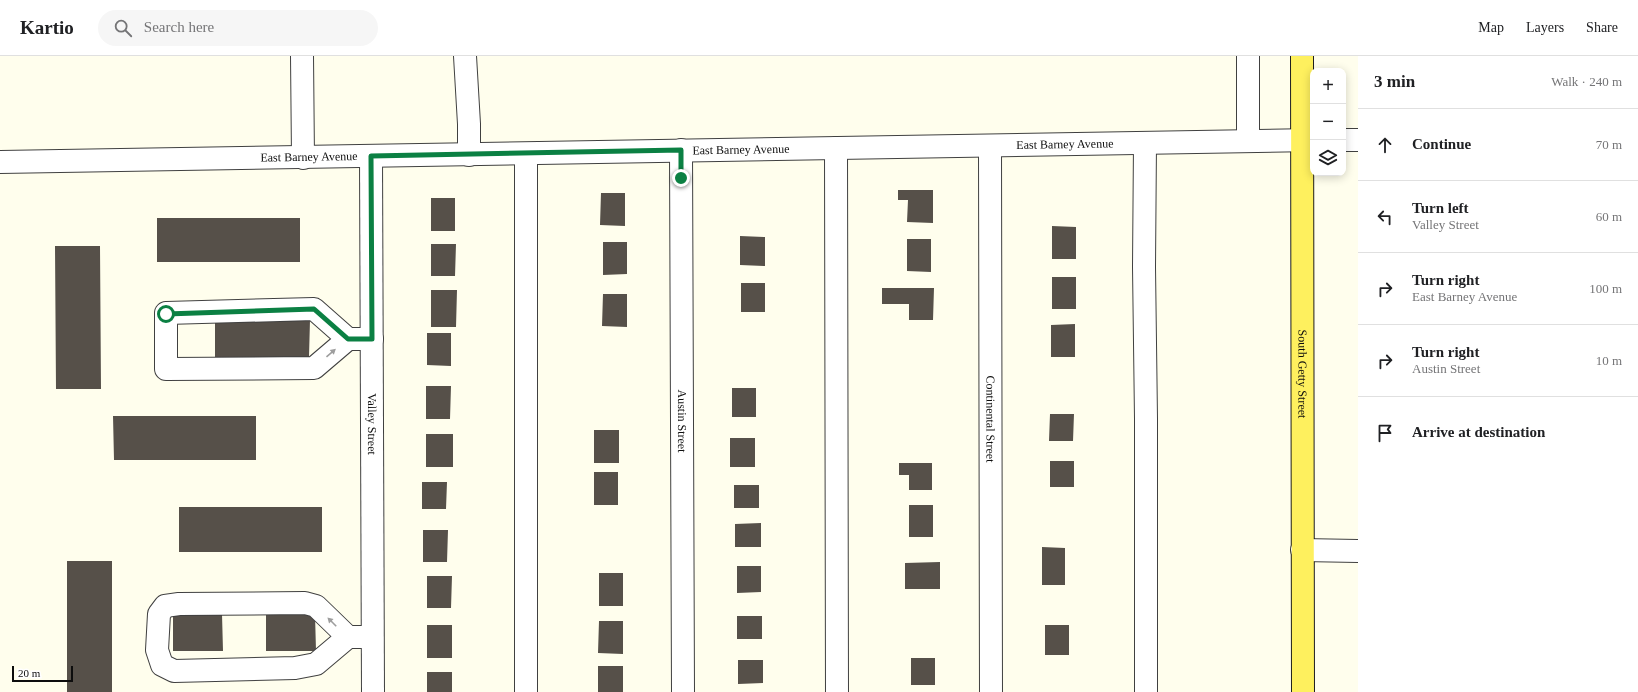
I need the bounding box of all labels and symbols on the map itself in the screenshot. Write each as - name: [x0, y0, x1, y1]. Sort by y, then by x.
- street label: East Barney Avenue: [1016, 136, 1114, 152]
- street label: East Barney Avenue: [692, 142, 790, 157]
- street label: East Barney Avenue: [260, 149, 358, 165]
- route end: [672, 169, 690, 187]
- route start: [157, 305, 175, 323]
- street label: South Getty Street: [1295, 330, 1310, 419]
- one-way arrow: [325, 349, 336, 358]
- street label: Continental Street: [983, 375, 998, 463]
- street label: Austin Street: [675, 389, 689, 453]
- street label: Valley Street: [365, 393, 379, 456]
- one-way arrow: [327, 617, 337, 627]
- scale bar: [12, 664, 73, 683]

